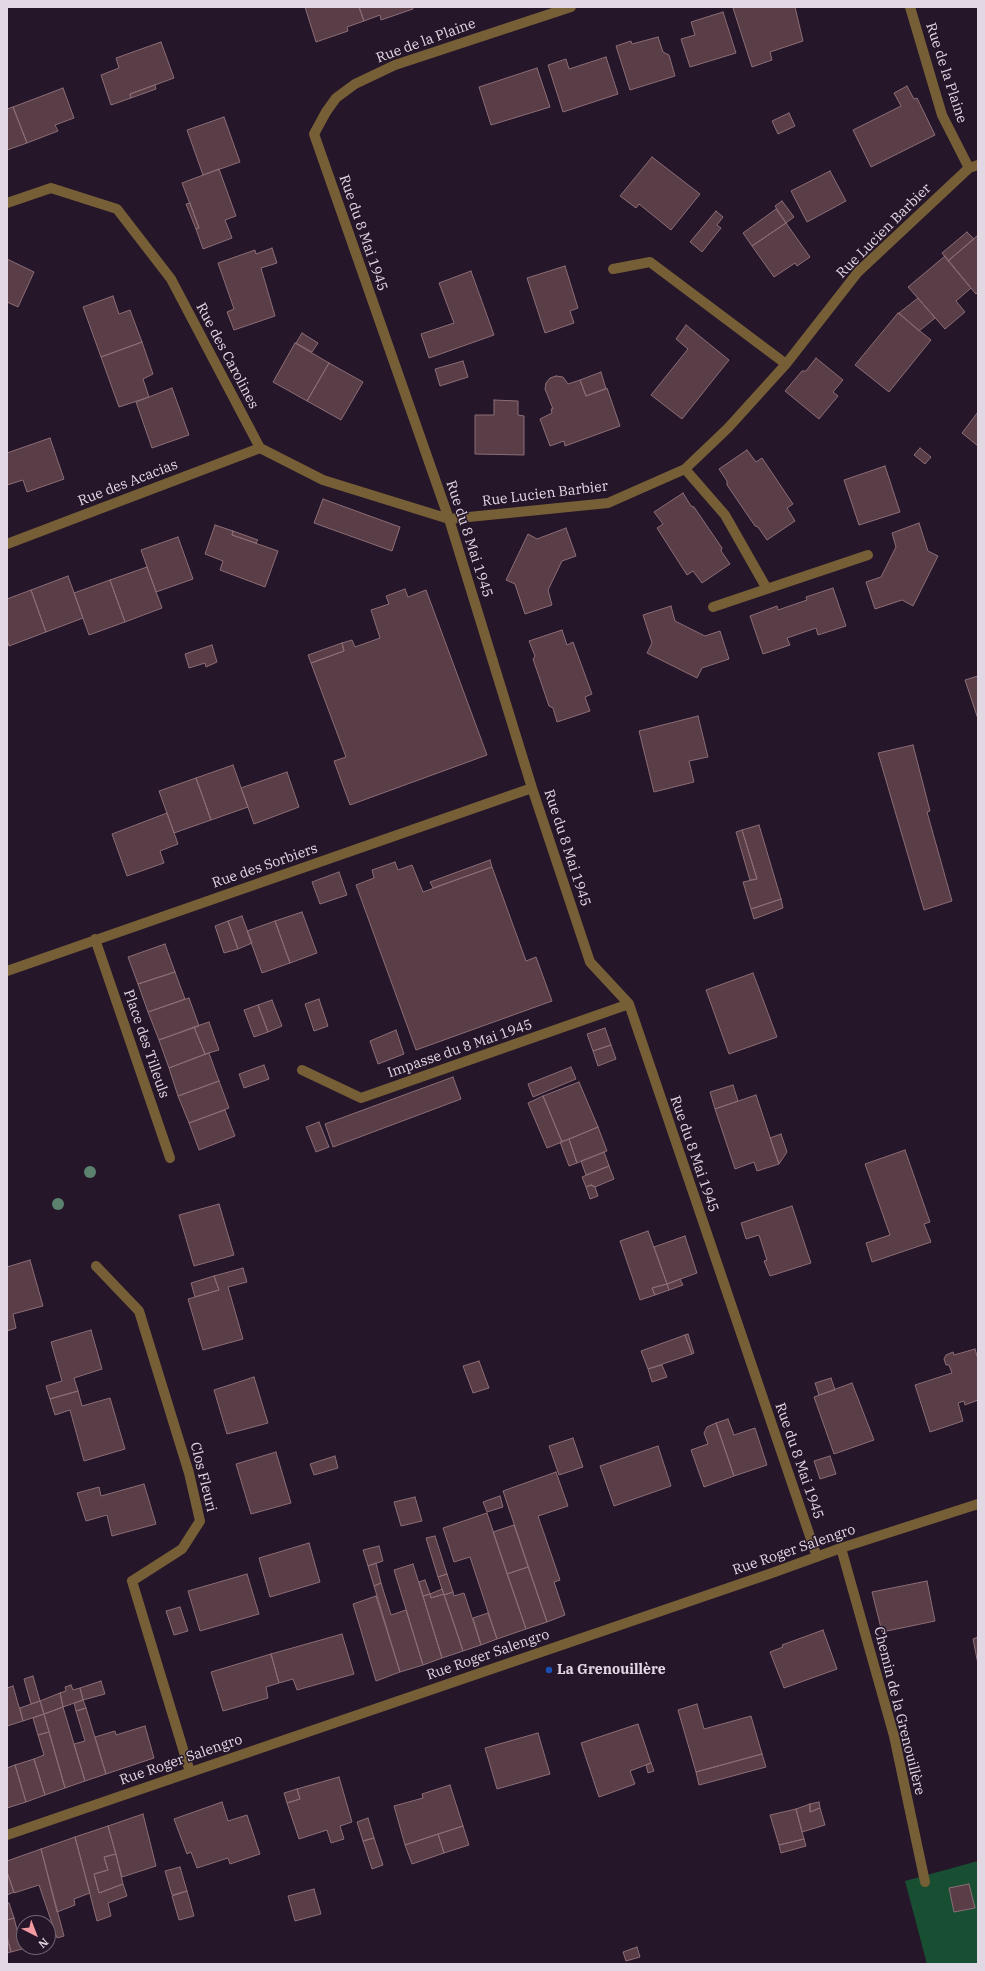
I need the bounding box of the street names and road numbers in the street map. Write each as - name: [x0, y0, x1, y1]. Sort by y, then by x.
- street label: Rue de la Plaine: [374, 15, 478, 67]
- street label: Rue de la Plaine: [922, 21, 970, 125]
- street label: Rue du 8 Mai 1945: [335, 173, 391, 293]
- street label: Rue Lucien Barbier: [833, 180, 935, 282]
- street label: Rue des Carolines: [192, 300, 262, 412]
- street label: Rue des Acacias: [76, 456, 180, 510]
- street label: Rue du 8 Mai 1945: [442, 478, 496, 600]
- street label: Rue Lucien Barbier: [481, 478, 609, 510]
- street label: Rue du 8 Mai 1945: [540, 787, 594, 909]
- street label: Rue des Sorbiers: [210, 840, 320, 892]
- street label: Place des Tilleuls: [120, 988, 172, 1100]
- street label: Impasse du 8 Mai 1945: [385, 1016, 535, 1082]
- street label: Rue du 8 Mai 1945: [666, 1094, 722, 1214]
- street label: Rue du 8 Mai 1945: [771, 1401, 827, 1521]
- street label: Clos Fleuri: [186, 1441, 220, 1513]
- street label: Rue Roger Salengro: [730, 1521, 858, 1579]
- street label: Chemin de la Grenouillère: [870, 1625, 928, 1797]
- street label: Rue Roger Salengro: [424, 1626, 552, 1684]
- street label: Rue Roger Salengro: [117, 1731, 245, 1789]

